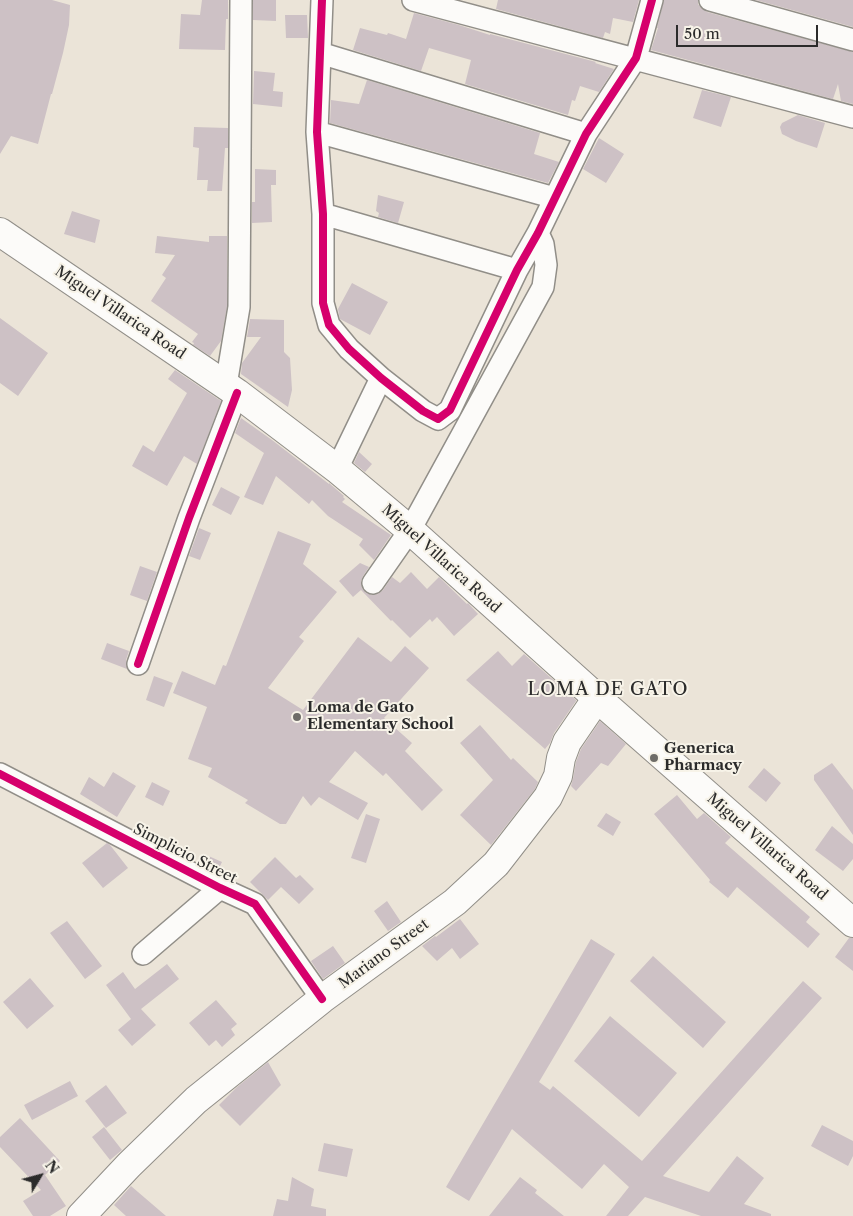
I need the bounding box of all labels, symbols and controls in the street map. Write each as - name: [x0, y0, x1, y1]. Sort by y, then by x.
- scale bar: [678, 15, 820, 47]
- text: 50 m: [684, 24, 720, 43]
- street label: Miguel Villarica Road: [51, 263, 189, 363]
- street label: Miguel Villarica Road: [378, 501, 504, 617]
- district label: LOMA DE GATO: [526, 679, 690, 701]
- place label: Loma de Gato Elementary School: [307, 699, 454, 734]
- marker: Loma de Gato Elementary School: [291, 711, 303, 723]
- place label: Generica Pharmacy: [664, 740, 742, 775]
- marker: Generica Pharmacy: [648, 752, 660, 764]
- street label: Miguel Villarica Road: [703, 790, 831, 904]
- street label: Simplicio Street: [130, 820, 240, 888]
- street label: Mariano Street: [335, 915, 433, 993]
- north arrow: [15, 1151, 65, 1201]
- text: N: [41, 1157, 63, 1177]

